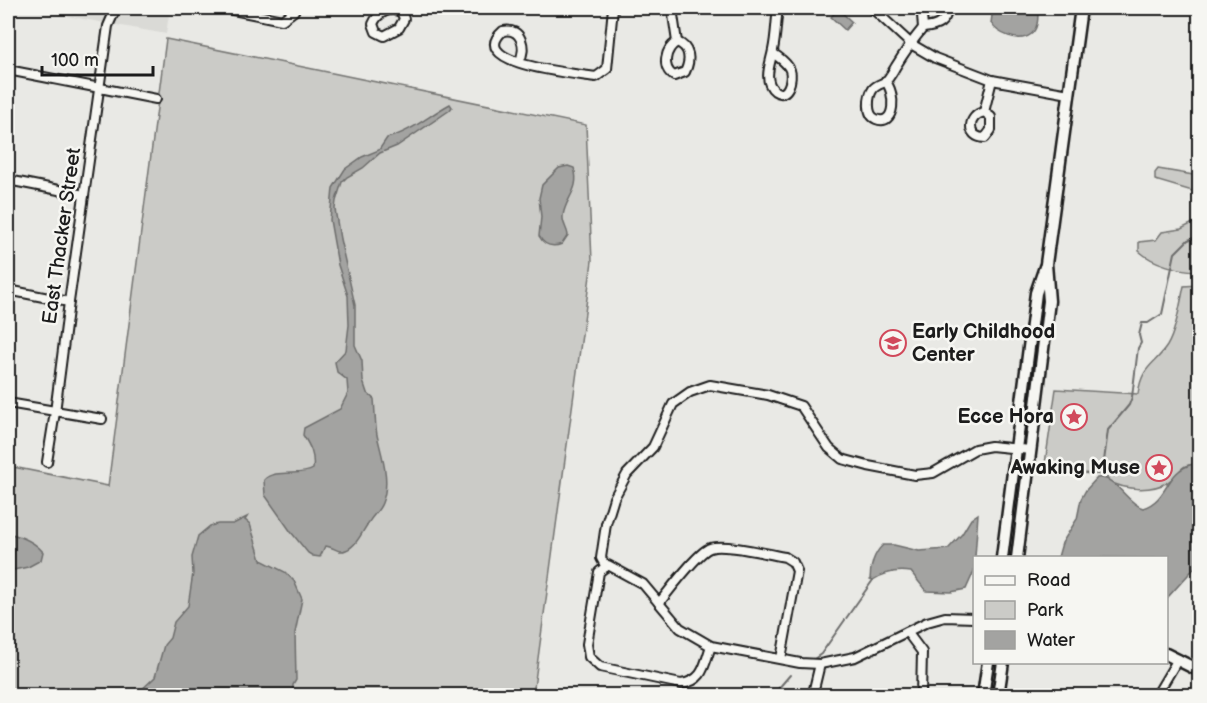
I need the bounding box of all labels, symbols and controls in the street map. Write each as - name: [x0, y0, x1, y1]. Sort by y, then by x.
- scale bar: [42, 39, 153, 77]
- text: 100 m: [51, 50, 99, 71]
- street label: East Thacker Street: [38, 146, 86, 326]
- place label: Early Childhood Center: [912, 320, 1055, 367]
- school or university icon: Early Childhood Center: [878, 328, 908, 358]
- place icon: Ecce Hora: [1059, 402, 1089, 432]
- place label: Ecce Hora: [957, 405, 1054, 429]
- place icon: Awaking Muse: [1144, 453, 1174, 483]
- place label: Awaking Muse: [1010, 456, 1140, 480]
- legend: [973, 556, 1168, 664]
- text: Road: [1027, 570, 1071, 591]
- text: Park: [1027, 600, 1063, 621]
- text: Water: [1027, 630, 1075, 651]

